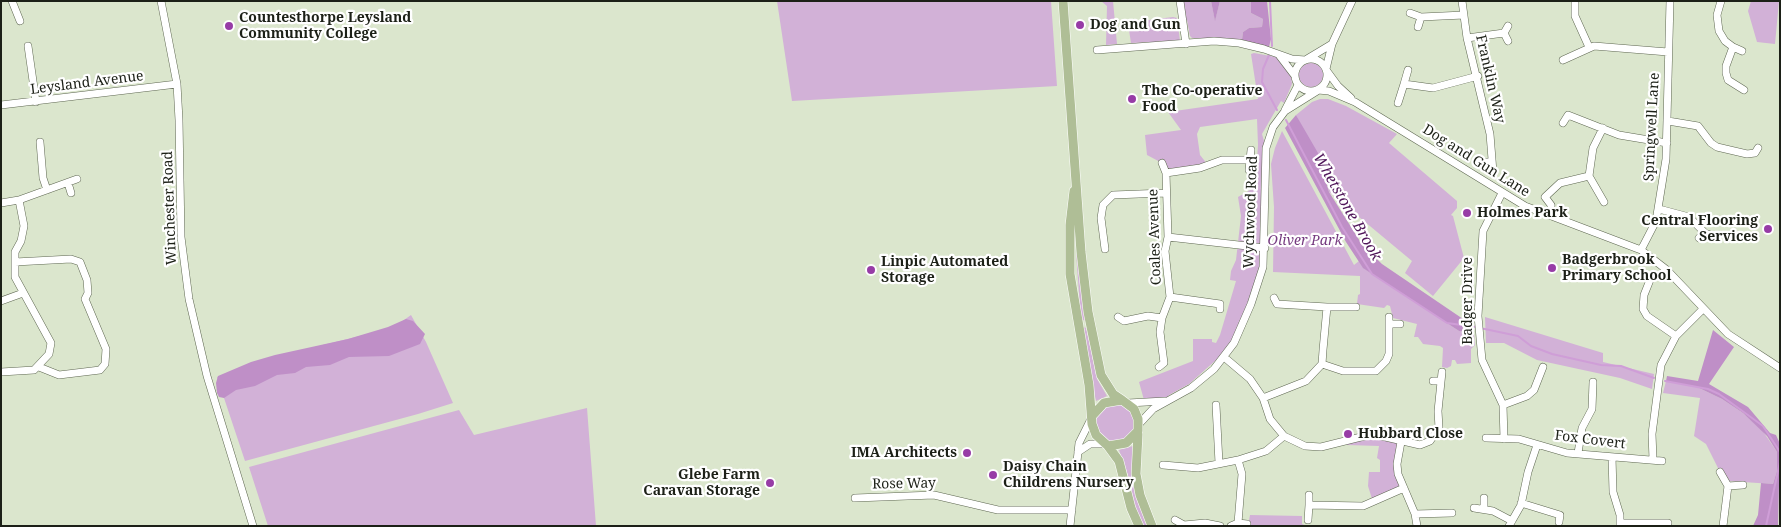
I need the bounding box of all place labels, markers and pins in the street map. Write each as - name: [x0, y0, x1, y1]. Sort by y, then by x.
- place label: Countesthorpe Leysland Community College: [239, 10, 411, 42]
- place label: Dog and Gun: [1090, 17, 1181, 33]
- marker: Dog and Gun: [1074, 19, 1086, 31]
- marker: Countesthorpe Leysland Community College: [223, 20, 235, 32]
- place label: The Co-operative Food: [1142, 83, 1263, 115]
- marker: The Co-operative Food: [1126, 93, 1138, 105]
- place label: Holmes Park: [1477, 205, 1568, 221]
- marker: Holmes Park: [1461, 207, 1473, 219]
- place label: Central Flooring Services: [1641, 213, 1758, 246]
- marker: Central Flooring Services: [1762, 223, 1774, 235]
- place label: Badgerbrook Primary School: [1562, 252, 1671, 284]
- place label: Linpic Automated Storage: [881, 254, 1008, 286]
- marker: Badgerbrook Primary School: [1546, 262, 1558, 274]
- marker: Linpic Automated Storage: [865, 264, 877, 276]
- place label: Hubbard Close: [1358, 426, 1463, 442]
- marker: Hubbard Close: [1342, 428, 1354, 440]
- place label: IMA Architects: [851, 445, 957, 461]
- marker: IMA Architects: [961, 447, 973, 459]
- place label: Daisy Chain Childrens Nursery: [1003, 459, 1134, 492]
- place label: Glebe Farm Caravan Storage: [643, 467, 760, 500]
- marker: Daisy Chain Childrens Nursery: [987, 469, 999, 481]
- marker: Glebe Farm Caravan Storage: [764, 477, 776, 489]

